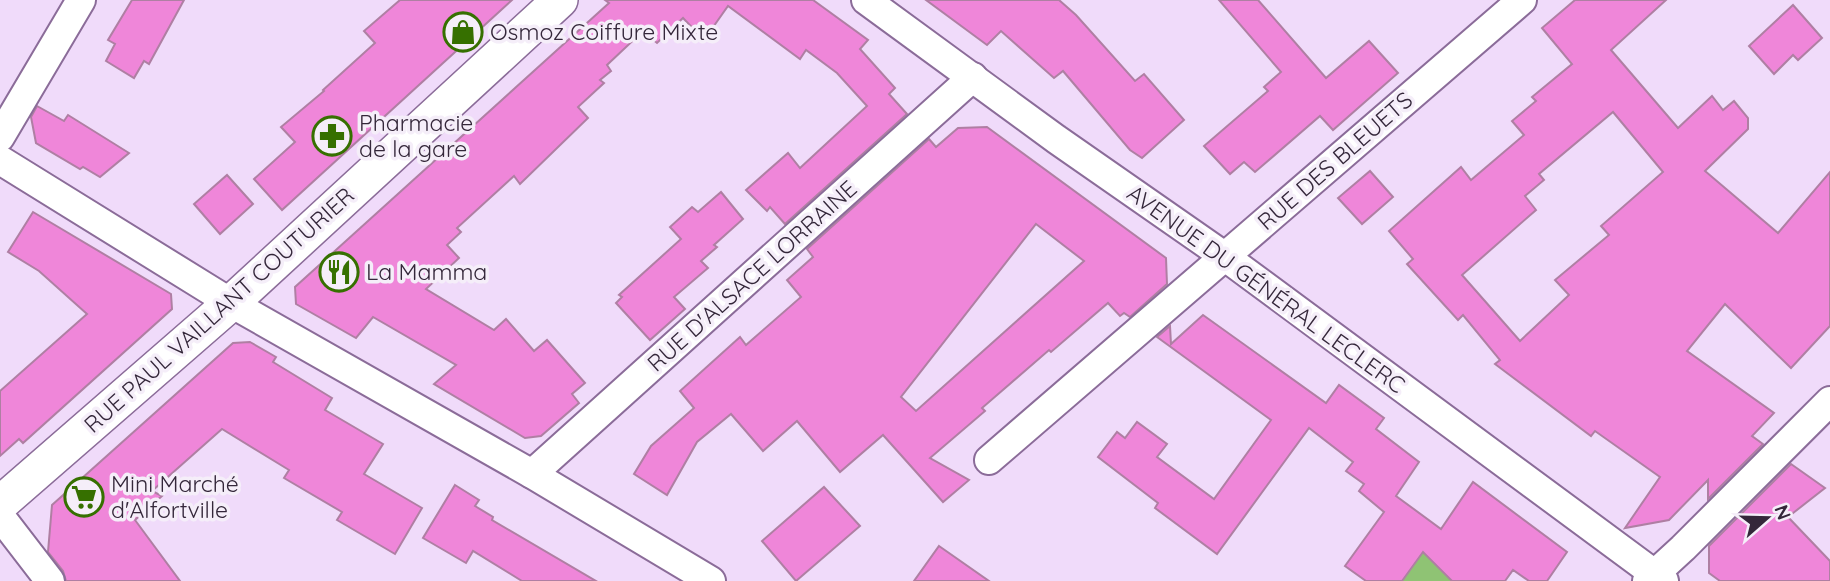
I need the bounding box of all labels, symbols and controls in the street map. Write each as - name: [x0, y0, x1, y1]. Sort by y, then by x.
- shop icon: Osmoz Coiffure Mixte: [442, 11, 484, 53]
- place label: Osmoz Coiffure Mixte: [490, 17, 718, 46]
- street label: RUE DES BLEUETS: [1251, 85, 1418, 236]
- place label: Pharmacie de la gare: [359, 108, 473, 163]
- pharmacy icon: Pharmacie de la gare: [311, 115, 353, 157]
- street label: RUE D'ALSACE LORRAINE: [641, 174, 862, 377]
- street label: AVENUE DU GÉNÉRAL LECLERC: [1122, 178, 1411, 399]
- street label: RUE PAUL VAILLANT COUTURIER: [78, 180, 360, 439]
- restaurant icon: La Mamma: [318, 251, 360, 293]
- place label: La Mamma: [366, 257, 487, 286]
- place label: Mini Marché d'Alfortville: [111, 469, 239, 524]
- supermarket icon: Mini Marché d'Alfortville: [63, 476, 105, 518]
- north arrow: [1732, 483, 1802, 553]
- text: N: [1769, 502, 1797, 523]

